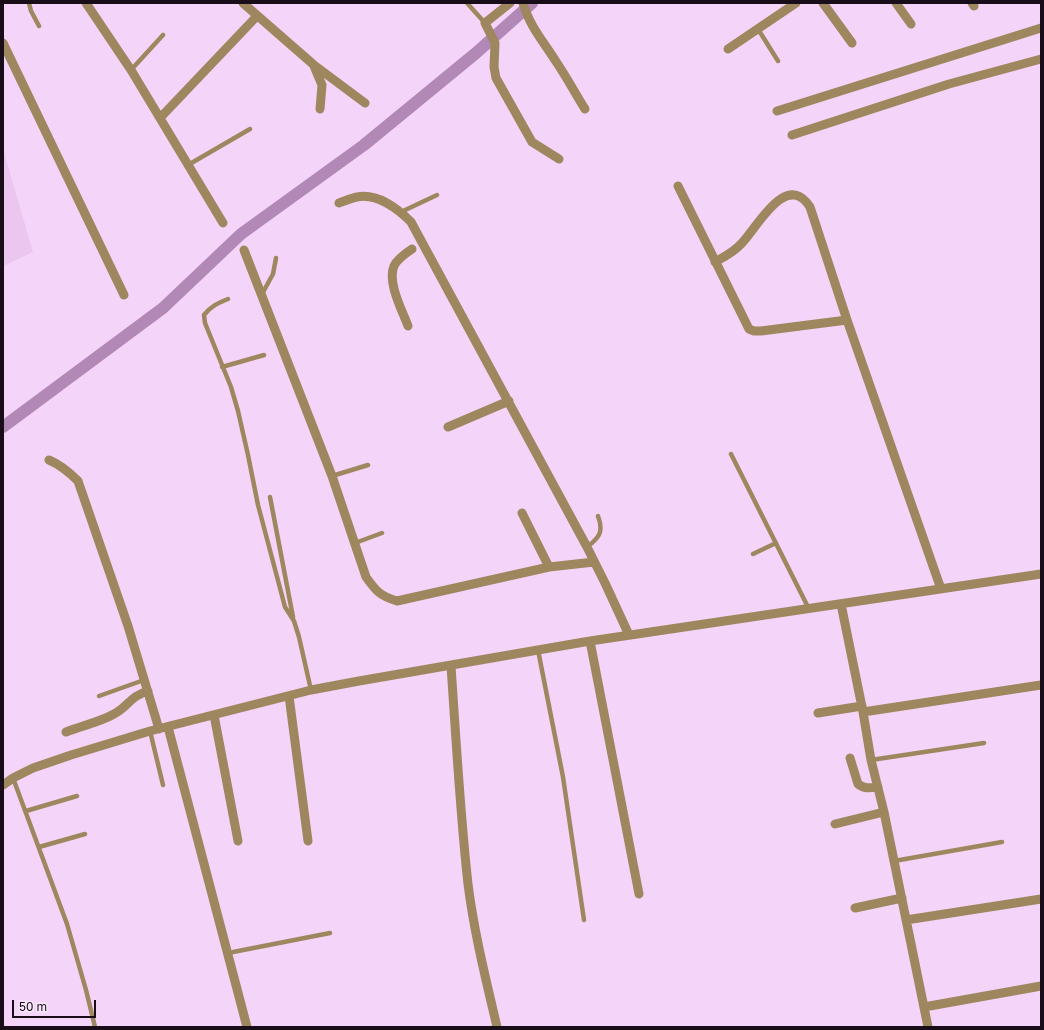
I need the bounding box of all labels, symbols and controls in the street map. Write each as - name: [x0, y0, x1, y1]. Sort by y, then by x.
- scale bar: [14, 992, 98, 1018]
- text: 50 m: [19, 999, 47, 1014]

